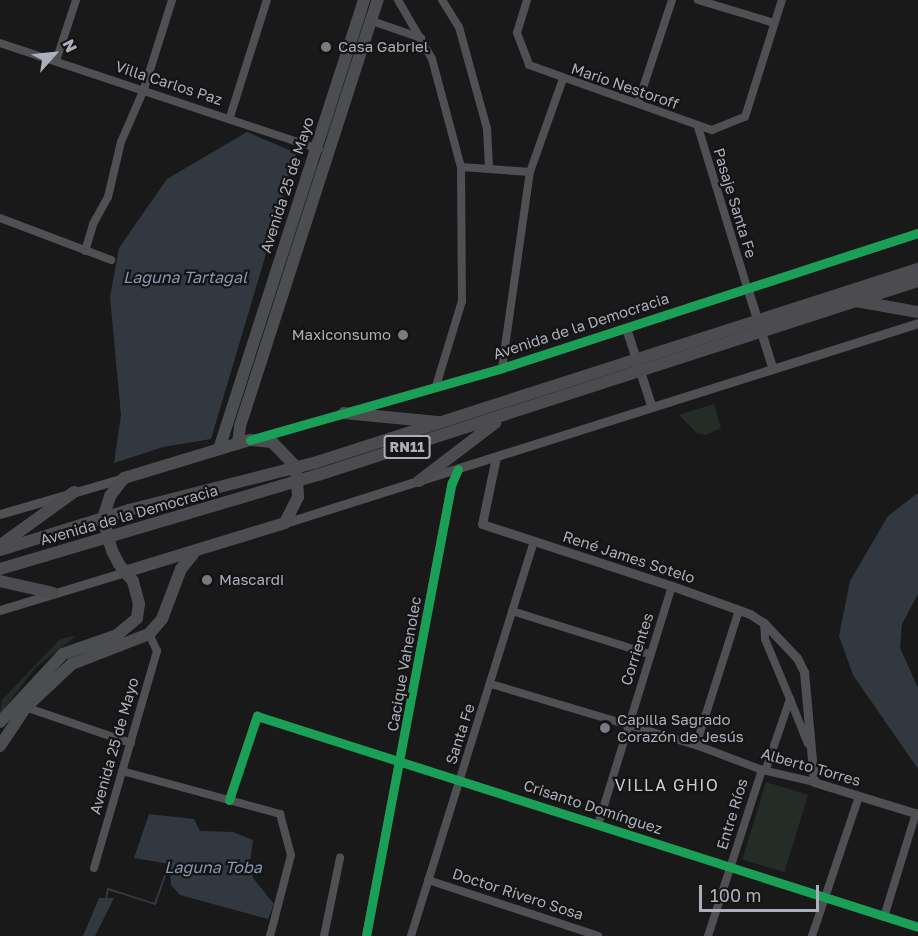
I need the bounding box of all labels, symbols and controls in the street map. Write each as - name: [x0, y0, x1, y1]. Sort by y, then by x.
- north arrow: [24, 24, 84, 84]
- text: N: [58, 36, 82, 56]
- place label: Casa Gabriel: [338, 38, 428, 56]
- marker: Casa Gabriel: [319, 40, 333, 54]
- street label: Villa Carlos Paz: [113, 57, 225, 109]
- street label: Mario Nestoroff: [569, 59, 681, 113]
- street label: Avenida 25 de Mayo: [257, 115, 317, 255]
- street label: Pasaje Santa Fe: [710, 146, 760, 260]
- water label: Laguna Tartagal: [123, 267, 247, 287]
- street label: Avenida de la Democracia: [491, 289, 671, 363]
- place label: Maxiconsumo: [292, 326, 391, 344]
- marker: Maxiconsumo: [396, 328, 410, 342]
- road number: RN11: [383, 436, 431, 458]
- street label: Avenida de la Democracia: [38, 481, 220, 549]
- street label: René James Sotelo: [561, 527, 697, 587]
- place label: Mascardi: [219, 571, 284, 589]
- marker: Mascardi: [200, 573, 214, 587]
- street label: Cacique Vahenolec: [383, 595, 425, 733]
- street label: Corrientes: [617, 610, 657, 688]
- street label: Avenida 25 de Mayo: [86, 675, 142, 817]
- street label: Santa Fe: [442, 701, 478, 767]
- place label: Capilla Sagrado Corazón de Jesús: [617, 710, 744, 745]
- marker: Capilla Sagrado Corazón de Jesús: [598, 721, 612, 735]
- street label: Alberto Torres: [759, 744, 863, 790]
- district label: VILLA GHIO: [615, 775, 719, 795]
- street label: Crisanto Domínguez: [521, 776, 665, 838]
- street label: Entre Ríos: [713, 776, 751, 852]
- water label: Laguna Toba: [164, 857, 262, 877]
- street label: Doctor Rivero Sosa: [450, 864, 586, 924]
- scale bar: [702, 873, 822, 911]
- text: 100 m: [710, 884, 761, 906]

